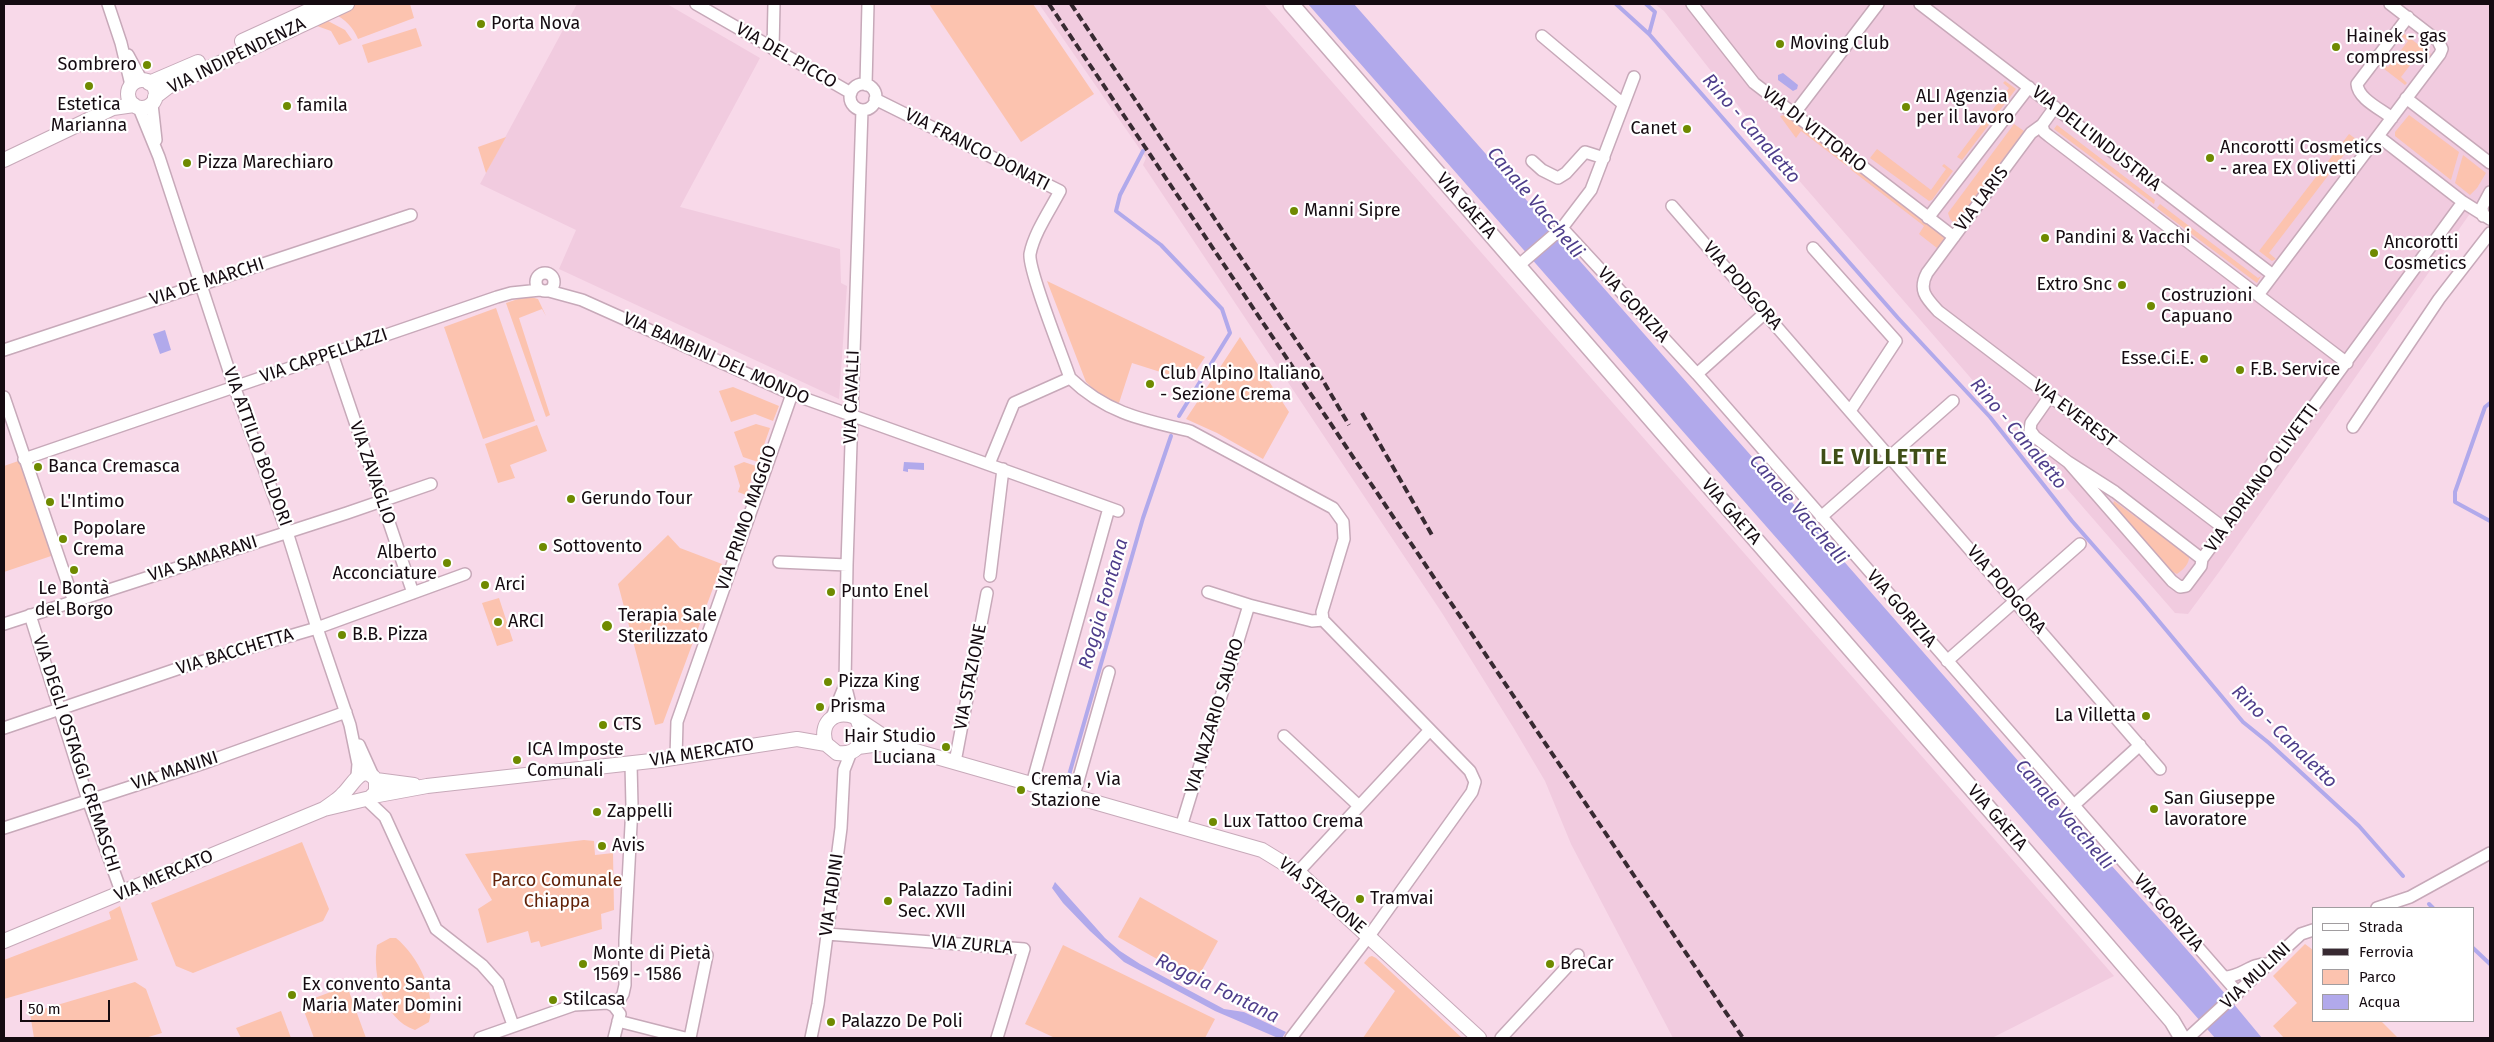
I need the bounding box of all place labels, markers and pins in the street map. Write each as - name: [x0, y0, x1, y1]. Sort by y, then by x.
- place label: Porta Nova: [491, 13, 580, 35]
- marker: Porta Nova: [475, 18, 487, 30]
- place label: Hainek - gas compressi: [2346, 26, 2447, 68]
- place label: Moving Club: [1790, 33, 1889, 55]
- marker: Moving Club: [1774, 38, 1786, 50]
- marker: Hainek - gas compressi: [2330, 41, 2342, 53]
- place label: Sombrero: [57, 54, 137, 76]
- marker: Sombrero: [141, 59, 153, 71]
- marker: Estetica Marianna: [83, 80, 95, 92]
- place label: ALI Agenzia per il lavoro: [1916, 86, 2014, 128]
- place label: Estetica Marianna: [51, 94, 127, 136]
- place label: famila: [297, 95, 348, 117]
- marker: famila: [281, 100, 293, 112]
- marker: ALI Agenzia per il lavoro: [1900, 101, 1912, 113]
- place label: Canet: [1630, 118, 1677, 140]
- marker: Canet: [1681, 123, 1693, 135]
- place label: Ancorotti Cosmetics - area EX Olivetti: [2220, 137, 2382, 180]
- place label: Pizza Marechiaro: [197, 152, 334, 174]
- marker: Ancorotti Cosmetics - area EX Olivetti: [2204, 152, 2216, 164]
- marker: Pizza Marechiaro: [181, 157, 193, 169]
- place label: Manni Sipre: [1304, 200, 1401, 222]
- marker: Manni Sipre: [1288, 205, 1300, 217]
- place label: Pandini & Vacchi: [2055, 227, 2190, 249]
- marker: Pandini & Vacchi: [2039, 232, 2051, 244]
- place label: Ancorotti Cosmetics: [2384, 232, 2466, 274]
- marker: Ancorotti Cosmetics: [2368, 247, 2380, 259]
- place label: Extro Snc: [2036, 274, 2112, 296]
- marker: Extro Snc: [2116, 279, 2128, 291]
- place label: Costruzioni Capuano: [2161, 285, 2253, 328]
- marker: Costruzioni Capuano: [2145, 300, 2157, 312]
- place label: Esse.Ci.E.: [2121, 348, 2194, 370]
- marker: Esse.Ci.E.: [2198, 353, 2210, 365]
- place label: F.B. Service: [2250, 359, 2340, 381]
- place label: Club Alpino Italiano - Sezione Crema: [1160, 363, 1321, 406]
- marker: F.B. Service: [2234, 364, 2246, 376]
- marker: Club Alpino Italiano - Sezione Crema: [1144, 378, 1156, 390]
- place label: Banca Cremasca: [48, 456, 180, 478]
- marker: Banca Cremasca: [32, 461, 44, 473]
- place label: Gerundo Tour: [581, 488, 692, 510]
- place label: L'Intimo: [60, 491, 124, 513]
- marker: Gerundo Tour: [565, 493, 577, 505]
- marker: L'Intimo: [44, 496, 56, 508]
- place label: Popolare Crema: [73, 518, 146, 560]
- marker: Popolare Crema: [57, 533, 69, 545]
- place label: Sottovento: [553, 536, 642, 558]
- marker: Sottovento: [537, 541, 549, 553]
- place label: Alberto Acconciature: [332, 542, 437, 584]
- marker: Alberto Acconciature: [441, 557, 453, 569]
- marker: Le Bontà del Borgo: [68, 564, 80, 576]
- place label: Arci: [495, 574, 525, 596]
- place label: Le Bontà del Borgo: [35, 578, 113, 620]
- marker: Arci: [479, 579, 491, 591]
- place label: Punto Enel: [841, 581, 929, 603]
- marker: Punto Enel: [825, 586, 837, 598]
- place label: Terapia Sale Sterilizzato: [618, 605, 717, 648]
- place label: ARCI: [508, 611, 544, 633]
- marker: ARCI: [492, 616, 504, 628]
- marker: Terapia Sale Sterilizzato: [600, 619, 614, 633]
- place label: B.B. Pizza: [352, 624, 428, 646]
- marker: B.B. Pizza: [336, 629, 348, 641]
- place label: Pizza King: [838, 671, 919, 693]
- marker: Pizza King: [822, 676, 834, 688]
- place label: Prisma: [830, 696, 886, 718]
- marker: Prisma: [814, 701, 826, 713]
- place label: La Villetta: [2055, 705, 2136, 727]
- marker: La Villetta: [2140, 710, 2152, 722]
- place label: CTS: [613, 714, 642, 736]
- marker: CTS: [597, 719, 609, 731]
- place label: Hair Studio Luciana: [844, 726, 936, 769]
- place label: ICA Imposte Comunali: [527, 739, 624, 782]
- marker: Hair Studio Luciana: [940, 741, 952, 753]
- marker: ICA Imposte Comunali: [511, 754, 523, 766]
- place label: Crema , Via Stazione: [1031, 769, 1121, 812]
- marker: Crema , Via Stazione: [1015, 784, 1027, 796]
- place label: San Giuseppe lavoratore: [2164, 788, 2275, 831]
- place label: Zappelli: [607, 801, 673, 823]
- marker: San Giuseppe lavoratore: [2148, 803, 2160, 815]
- marker: Zappelli: [591, 806, 603, 818]
- place label: Lux Tattoo Crema: [1223, 811, 1364, 833]
- marker: Lux Tattoo Crema: [1207, 816, 1219, 828]
- place label: Avis: [612, 835, 645, 857]
- marker: Avis: [596, 840, 608, 852]
- place label: Palazzo Tadini Sec. XVII: [898, 880, 1013, 922]
- place label: Tramvai: [1370, 888, 1434, 910]
- marker: Tramvai: [1354, 893, 1366, 905]
- marker: Palazzo Tadini Sec. XVII: [882, 895, 894, 907]
- place label: Monte di Pietà 1569 - 1586: [593, 943, 711, 986]
- place label: BreCar: [1560, 953, 1614, 975]
- marker: Monte di Pietà 1569 - 1586: [577, 958, 589, 970]
- marker: BreCar: [1544, 958, 1556, 970]
- place label: Ex convento Santa Maria Mater Domini: [302, 974, 462, 1016]
- marker: Ex convento Santa Maria Mater Domini: [286, 989, 298, 1001]
- place label: Stilcasa: [563, 989, 626, 1011]
- marker: Stilcasa: [547, 994, 559, 1006]
- place label: Palazzo De Poli: [841, 1011, 963, 1033]
- marker: Palazzo De Poli: [825, 1016, 837, 1028]

